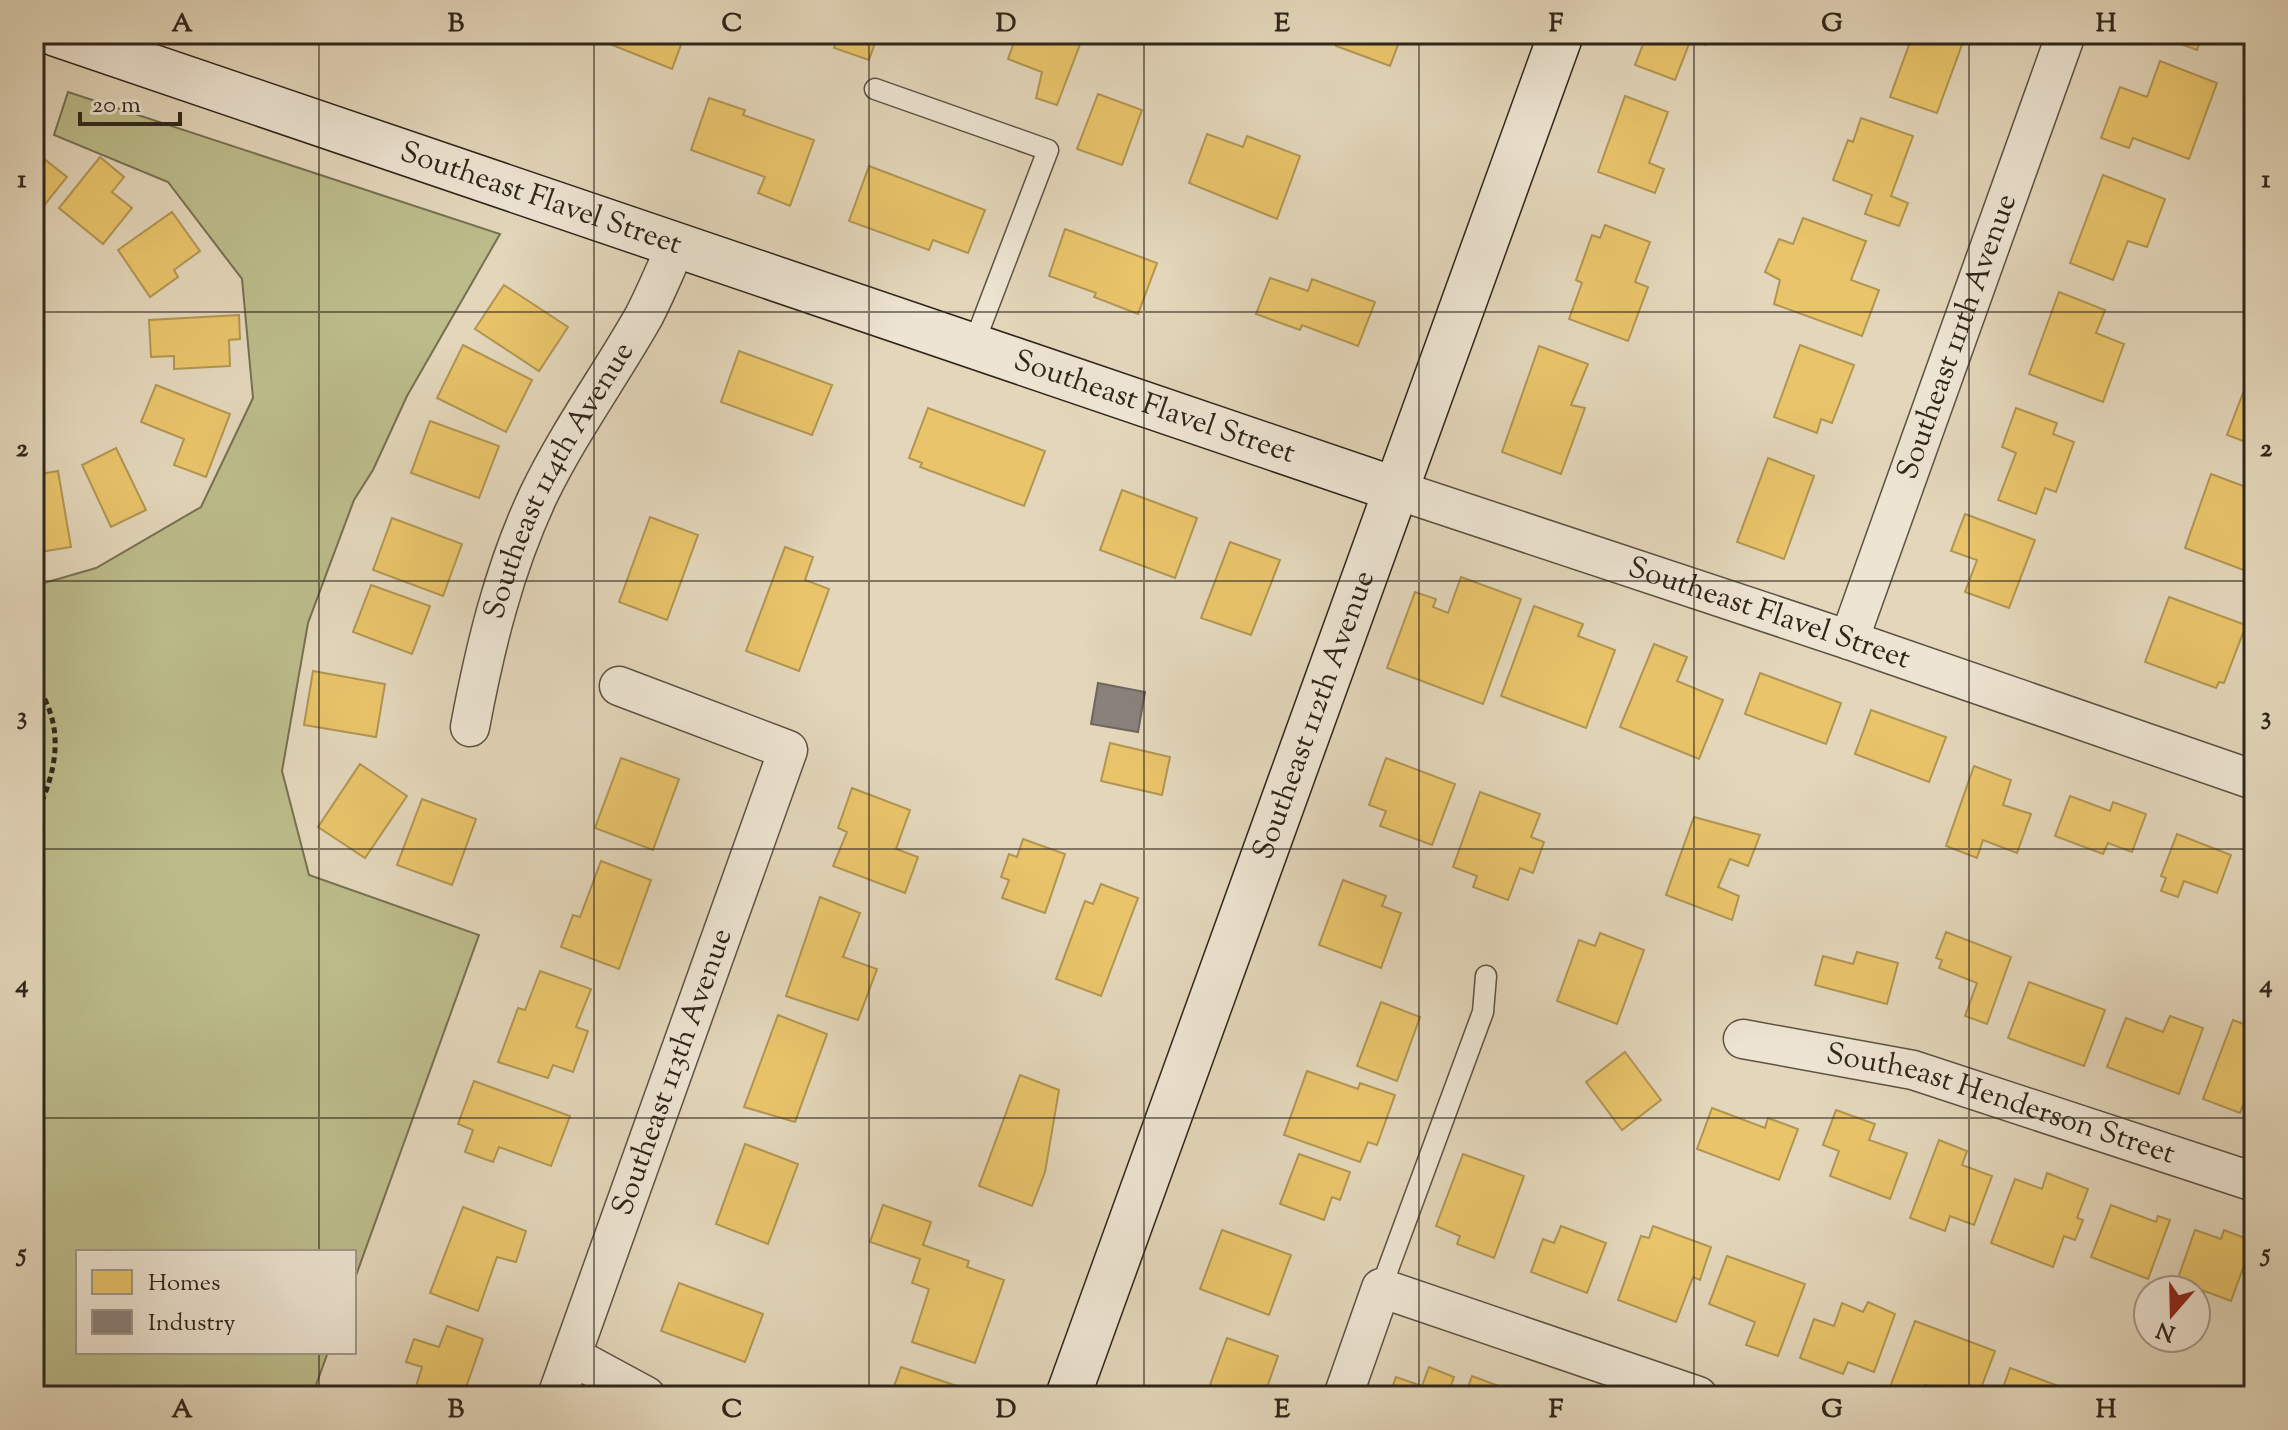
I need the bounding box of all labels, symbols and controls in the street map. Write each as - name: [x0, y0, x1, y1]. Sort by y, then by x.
- text: A: [171, 6, 193, 43]
- text: B: [448, 6, 465, 43]
- text: C: [722, 6, 742, 43]
- text: D: [996, 6, 1016, 43]
- text: E: [1274, 6, 1290, 43]
- text: F: [1549, 6, 1564, 43]
- text: G: [1821, 6, 1843, 43]
- text: H: [2096, 6, 2117, 43]
- scale bar: [80, 76, 180, 126]
- text: 20 m: [92, 89, 141, 123]
- street label: Southeast Flavel Street: [394, 131, 687, 267]
- text: 1: [18, 162, 27, 199]
- text: 1: [2262, 162, 2271, 199]
- street label: Southeast 111th Avenue: [1887, 188, 2028, 486]
- street label: Southeast 114th Avenue: [473, 334, 645, 624]
- street label: Southeast Flavel Street: [1008, 340, 1301, 475]
- text: 2: [16, 431, 29, 468]
- text: 2: [2260, 431, 2273, 468]
- street label: Southeast Flavel Street: [1622, 547, 1916, 681]
- street label: Southeast 112th Avenue: [1242, 565, 1386, 866]
- text: 3: [17, 699, 27, 736]
- text: 3: [2261, 699, 2271, 736]
- street label: Southeast 113th Avenue: [602, 923, 744, 1222]
- text: 4: [14, 967, 29, 1004]
- text: 4: [2258, 967, 2273, 1004]
- street label: Southeast Henderson Street: [1823, 1033, 2180, 1176]
- text: 5: [16, 1236, 27, 1273]
- text: 5: [2260, 1236, 2271, 1273]
- legend: [76, 1250, 356, 1354]
- text: Homes: [148, 1267, 220, 1301]
- north arrow: [2132, 1274, 2212, 1354]
- text: Industry: [148, 1307, 236, 1341]
- text: N: [2152, 1312, 2180, 1348]
- text: A: [171, 1392, 193, 1429]
- text: B: [448, 1392, 465, 1429]
- text: C: [722, 1392, 742, 1429]
- text: D: [996, 1392, 1016, 1429]
- text: E: [1274, 1392, 1290, 1429]
- text: F: [1549, 1392, 1564, 1429]
- text: G: [1821, 1392, 1843, 1429]
- text: H: [2096, 1392, 2117, 1429]

